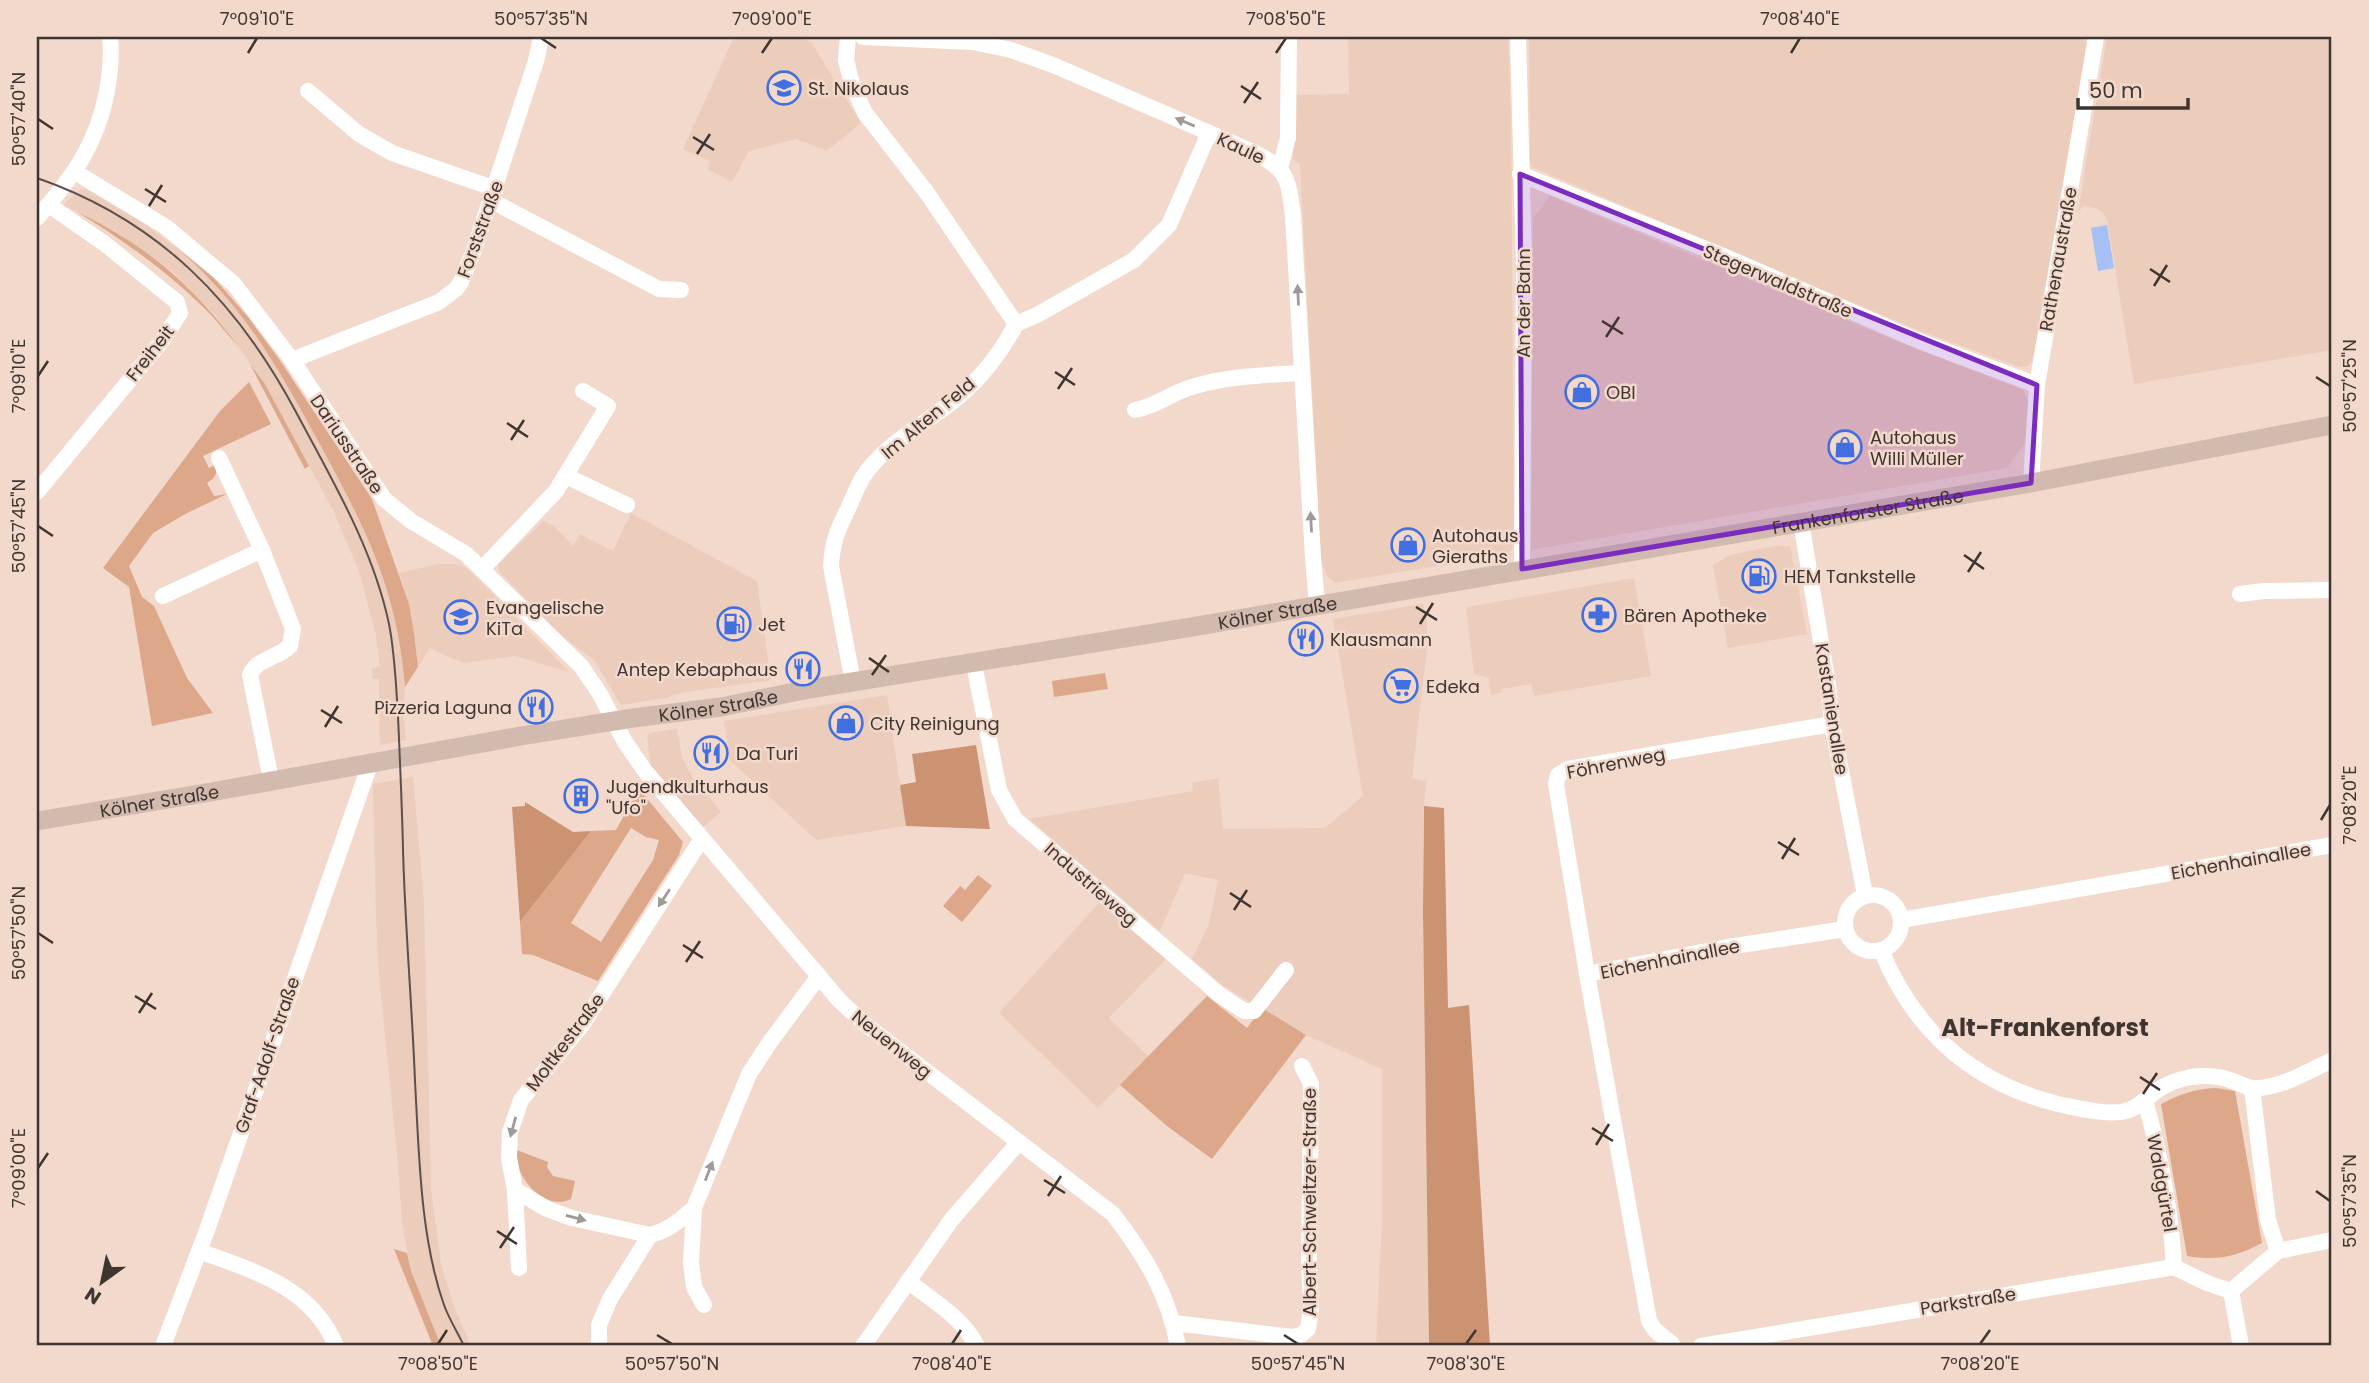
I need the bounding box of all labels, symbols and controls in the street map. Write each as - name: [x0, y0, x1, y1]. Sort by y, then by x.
- text: 7°09'10"E: [220, 6, 294, 31]
- text: 50°57'35"N: [494, 6, 588, 31]
- text: 7°09'00"E: [732, 6, 812, 31]
- text: 7°08'50"E: [1246, 6, 1326, 31]
- text: 7°08'40"E: [1760, 6, 1840, 31]
- scale bar: [2078, 66, 2189, 110]
- school or university icon: St. Nikolaus: [765, 69, 803, 107]
- text: 50°57'40"N: [6, 72, 31, 166]
- place label: St. Nikolaus: [808, 76, 909, 101]
- text: 50 m: [2089, 76, 2143, 105]
- one-way arrow: [1174, 116, 1195, 127]
- street label: Kaule: [1213, 126, 1269, 170]
- street label: Forststraße: [451, 177, 509, 281]
- street label: Rathenaustraße: [2033, 185, 2083, 333]
- street label: Stegerwaldstraße: [1699, 238, 1857, 324]
- street label: An der Bahn: [1511, 248, 1536, 358]
- one-way arrow: [1292, 283, 1303, 305]
- street label: Freiheit: [120, 320, 180, 386]
- text: 7°09'10"E: [6, 339, 31, 413]
- text: 50°57'25"N: [2337, 339, 2362, 433]
- street label: Im Alten Feld: [876, 371, 980, 465]
- shop icon: OBI: [1563, 373, 1601, 411]
- place label: OBI: [1606, 380, 1636, 405]
- street label: Dariusstraße: [304, 389, 390, 499]
- place label: Autohaus Willi Müller: [1870, 425, 1964, 471]
- shop icon: Autohaus Willi Müller: [1826, 428, 1864, 466]
- text: 50°57'45"N: [6, 479, 31, 573]
- street label: Frankenforster Straße: [1770, 482, 1965, 540]
- one-way arrow: [1305, 510, 1316, 532]
- place label: Autohaus Gieraths: [1432, 523, 1518, 569]
- shop icon: Autohaus Gieraths: [1389, 526, 1427, 564]
- fuel station icon: HEM Tankstelle: [1740, 557, 1778, 595]
- place label: HEM Tankstelle: [1784, 564, 1916, 589]
- street label: Kölner Straße: [1216, 590, 1339, 635]
- place label: Evangelische KiTa: [486, 595, 604, 641]
- pharmacy icon: Bären Apotheke: [1580, 596, 1618, 634]
- school or university icon: Evangelische KiTa: [442, 598, 480, 636]
- place label: Bären Apotheke: [1624, 603, 1767, 628]
- fuel station icon: Jet: [715, 605, 753, 643]
- place label: Jet: [758, 612, 785, 637]
- restaurant icon: Klausmann: [1287, 620, 1325, 658]
- place label: Klausmann: [1330, 627, 1432, 652]
- street label: Kastanienallee: [1809, 641, 1855, 777]
- restaurant icon: Antep Kebaphaus: [784, 650, 822, 688]
- place label: Antep Kebaphaus: [617, 657, 778, 682]
- supermarket icon: Edeka: [1382, 667, 1420, 705]
- place label: Edeka: [1426, 674, 1480, 699]
- street label: Kölner Straße: [657, 683, 780, 727]
- restaurant icon: Pizzeria Laguna: [517, 688, 555, 726]
- place label: Pizzeria Laguna: [374, 695, 512, 720]
- shop icon: City Reinigung: [827, 704, 865, 742]
- place label: City Reinigung: [870, 711, 1000, 736]
- restaurant icon: Da Turi: [692, 734, 730, 772]
- place label: Da Turi: [736, 741, 798, 766]
- street label: Föhrenweg: [1565, 741, 1667, 785]
- text: 7°08'20"E: [2337, 766, 2362, 844]
- place label: Jugendkulturhaus "Ufo": [606, 774, 769, 820]
- building icon: Jugendkulturhaus "Ufo": [562, 777, 600, 815]
- street label: Kölner Straße: [98, 778, 221, 823]
- street label: Eichenhainallee: [2169, 836, 2313, 886]
- street label: Industrieweg: [1039, 837, 1143, 931]
- text: 50°57'50"N: [6, 886, 31, 980]
- one-way arrow: [658, 888, 671, 907]
- street label: Eichenhainallee: [1598, 933, 1742, 985]
- street label: Graf-Adolf-Straße: [228, 973, 306, 1137]
- street label: Moltkestraße: [520, 988, 610, 1096]
- street label: Neuenweg: [847, 1004, 937, 1084]
- district label: Alt-Frankenforst: [1941, 1011, 2149, 1044]
- street label: Albert-Schweitzer-Straße: [1297, 1088, 1322, 1316]
- one-way arrow: [507, 1116, 518, 1138]
- text: 7°09'00"E: [6, 1128, 31, 1208]
- street label: Waldgürtel: [2141, 1132, 2183, 1234]
- text: 50°57'35"N: [2337, 1154, 2362, 1248]
- one-way arrow: [704, 1161, 715, 1182]
- one-way arrow: [566, 1214, 587, 1224]
- north arrow: [66, 1246, 136, 1316]
- text: N: [80, 1281, 106, 1311]
- street label: Parkstraße: [1918, 1281, 2018, 1321]
- text: 7°08'50"E: [398, 1351, 478, 1376]
- text: 50°57'50"N: [625, 1351, 719, 1376]
- text: 7°08'40"E: [912, 1351, 992, 1376]
- text: 50°57'45"N: [1251, 1351, 1345, 1376]
- text: 7°08'30"E: [1426, 1351, 1506, 1376]
- text: 7°08'20"E: [1941, 1351, 2019, 1376]

